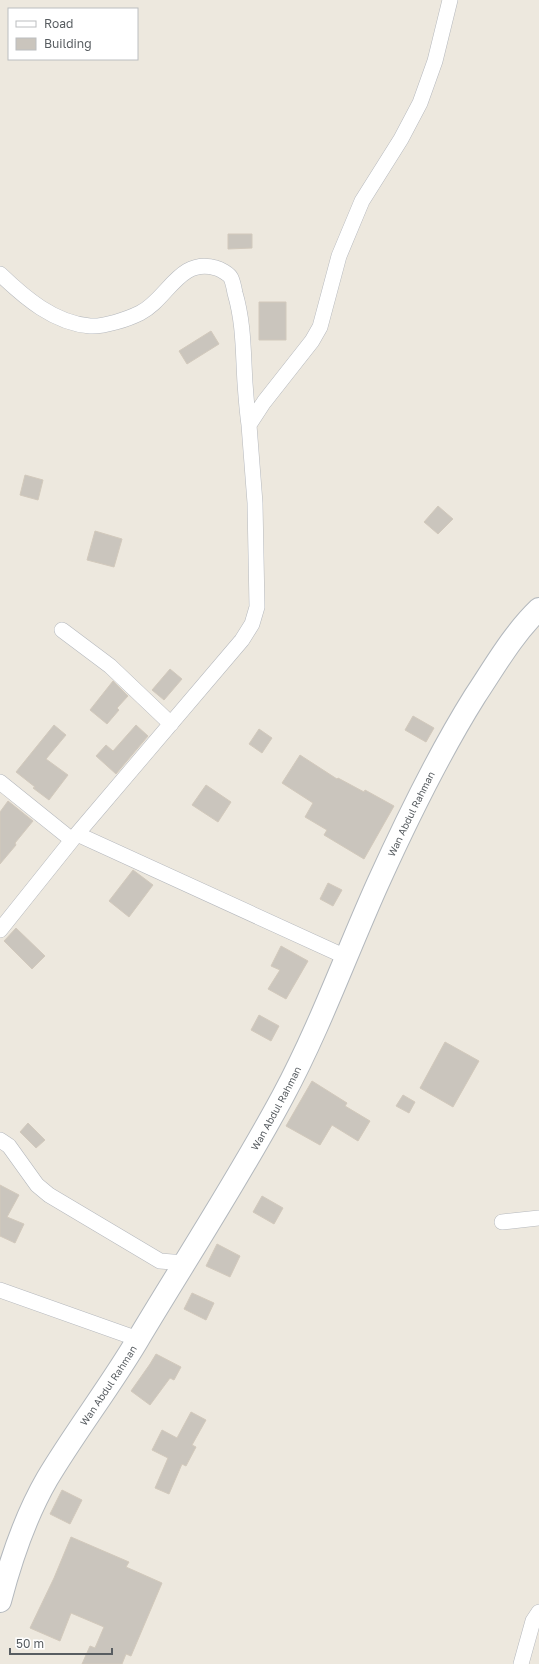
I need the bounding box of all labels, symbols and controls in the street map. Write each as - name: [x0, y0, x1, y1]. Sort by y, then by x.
- legend: [8, 8, 138, 60]
- text: Road: [44, 16, 73, 31]
- text: Building: [44, 36, 92, 51]
- street label: Wan Abdul Rahman: [385, 769, 437, 858]
- street label: Wan Abdul Rahman: [248, 1064, 303, 1152]
- street label: Wan Abdul Rahman: [77, 1343, 139, 1428]
- scale bar: [10, 1630, 112, 1656]
- text: 50 m: [16, 1636, 44, 1651]

